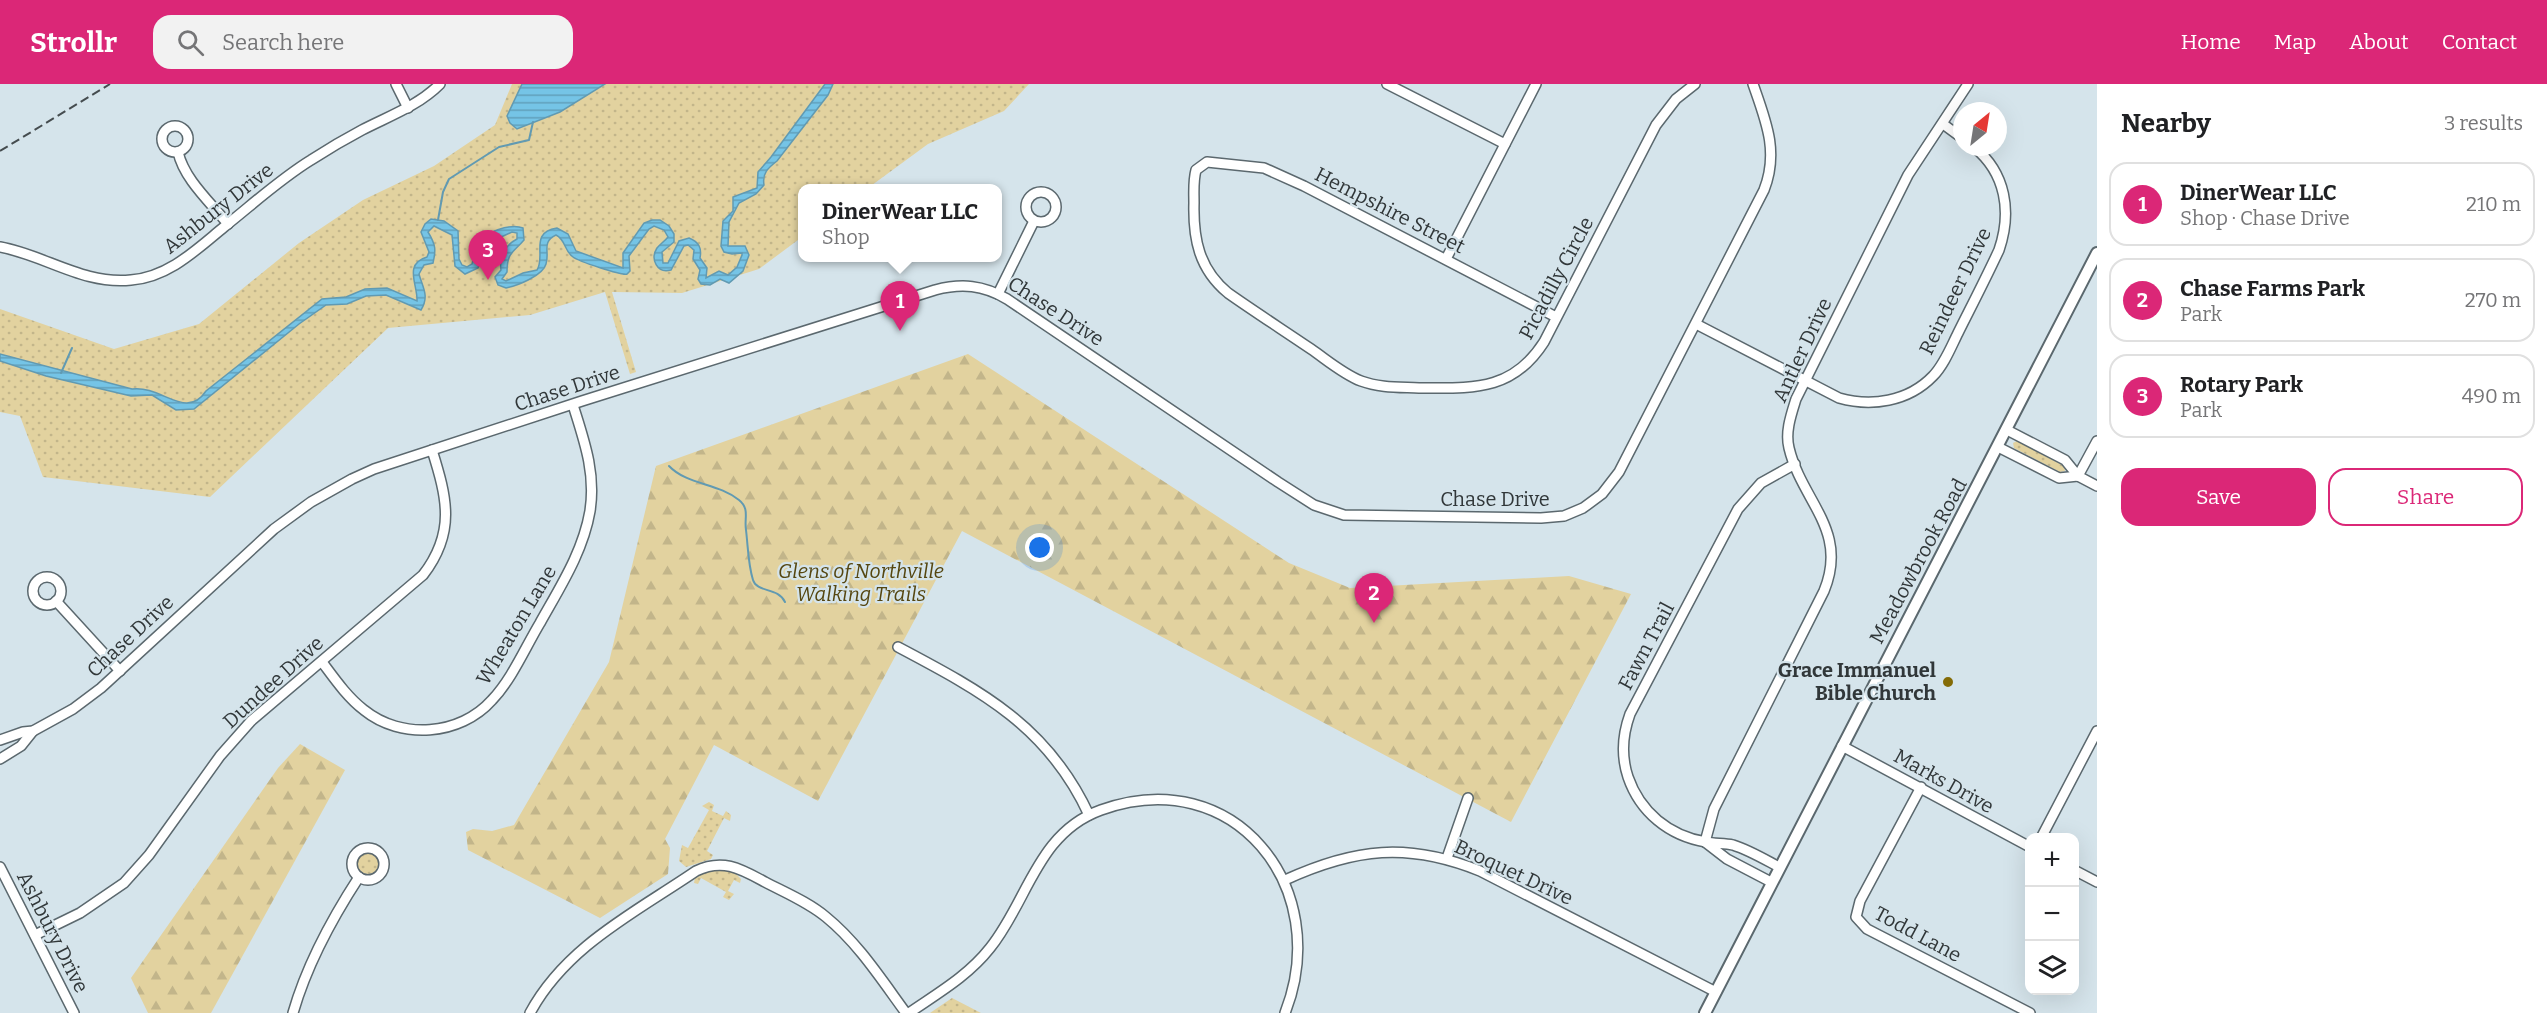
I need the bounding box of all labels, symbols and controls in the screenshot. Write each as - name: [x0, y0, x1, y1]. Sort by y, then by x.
- search box: [153, 15, 573, 69]
- text: Strollr: [30, 26, 117, 59]
- icon: search: [174, 26, 207, 59]
- text: Search here: [222, 29, 344, 56]
- text: Home: [2181, 29, 2241, 55]
- text: Map: [2274, 29, 2316, 55]
- text: About: [2349, 29, 2409, 55]
- text: Contact: [2442, 29, 2517, 55]
- north arrow: [1953, 102, 2007, 156]
- text: Nearby: [2121, 108, 2211, 139]
- text: 3 results: [2444, 111, 2523, 135]
- street label: Ashbury Drive: [158, 158, 278, 258]
- street label: Hempshire Street: [1311, 162, 1469, 258]
- text: DinerWear LLC: [2180, 179, 2337, 206]
- popup: [798, 184, 1002, 262]
- text: 1: [2138, 192, 2147, 216]
- text: 210 m: [2466, 192, 2521, 216]
- text: DinerWear LLC: [822, 198, 978, 225]
- text: Shop · Chase Drive: [2180, 206, 2350, 230]
- street label: Picadilly Circle: [1514, 213, 1598, 343]
- street label: Reindeer Drive: [1914, 224, 1996, 358]
- text: Shop: [822, 225, 870, 249]
- pin: 3: [468, 230, 508, 280]
- street label: Chase Drive: [1004, 271, 1108, 351]
- text: Chase Farms Park: [2180, 275, 2365, 302]
- pin: 1: [880, 282, 920, 331]
- text: 2: [2137, 288, 2148, 312]
- text: 270 m: [2465, 288, 2521, 312]
- street label: Antler Drive: [1767, 294, 1837, 406]
- text: Park: [2180, 302, 2222, 326]
- street label: Chase Drive: [511, 360, 623, 416]
- text: Rotary Park: [2180, 371, 2303, 398]
- text: 3: [2137, 384, 2148, 408]
- text: 490 m: [2462, 384, 2521, 408]
- text: Park: [2180, 398, 2222, 422]
- button: Save: [2121, 468, 2316, 526]
- button: Share: [2328, 468, 2523, 526]
- street label: Meadowbrook Road: [1864, 474, 1972, 648]
- street label: Chase Drive: [1440, 487, 1550, 511]
- your location: [1025, 533, 1054, 562]
- park label: Glens of Northville Walking Trails: [778, 559, 944, 606]
- street label: Wheaton Lane: [471, 561, 561, 689]
- pin: 2: [1354, 574, 1394, 623]
- street label: Chase Drive: [82, 590, 178, 682]
- street label: Fawn Trail: [1613, 598, 1679, 694]
- street label: Dundee Drive: [218, 631, 328, 733]
- place label: Grace Immanuel Bible Church: [1778, 658, 1936, 705]
- marker: Grace Immanuel Bible Church: [1941, 675, 1955, 689]
- street label: Marks Drive: [1890, 744, 1998, 818]
- map controls: [2025, 833, 2079, 995]
- button: +: [2025, 833, 2079, 887]
- street label: Broquet Drive: [1451, 834, 1577, 910]
- street label: Ashbury Drive: [12, 867, 94, 997]
- button: −: [2025, 887, 2079, 941]
- street label: Todd Lane: [1870, 901, 1966, 967]
- button: layers: [2025, 941, 2079, 995]

